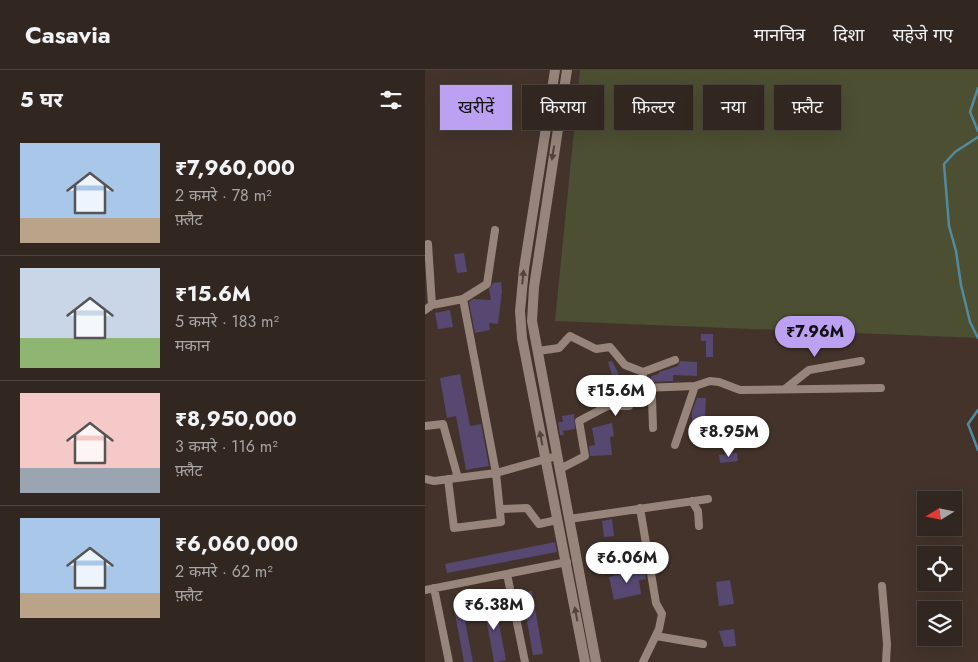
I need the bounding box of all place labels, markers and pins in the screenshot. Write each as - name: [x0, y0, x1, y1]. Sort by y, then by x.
- pin: ₹7.96M: [774, 316, 856, 358]
- pin: ₹15.6M: [575, 374, 657, 417]
- pin: ₹8.95M: [688, 416, 770, 458]
- pin: ₹6.06M: [586, 542, 668, 584]
- pin: ₹6.38M: [453, 588, 535, 631]

